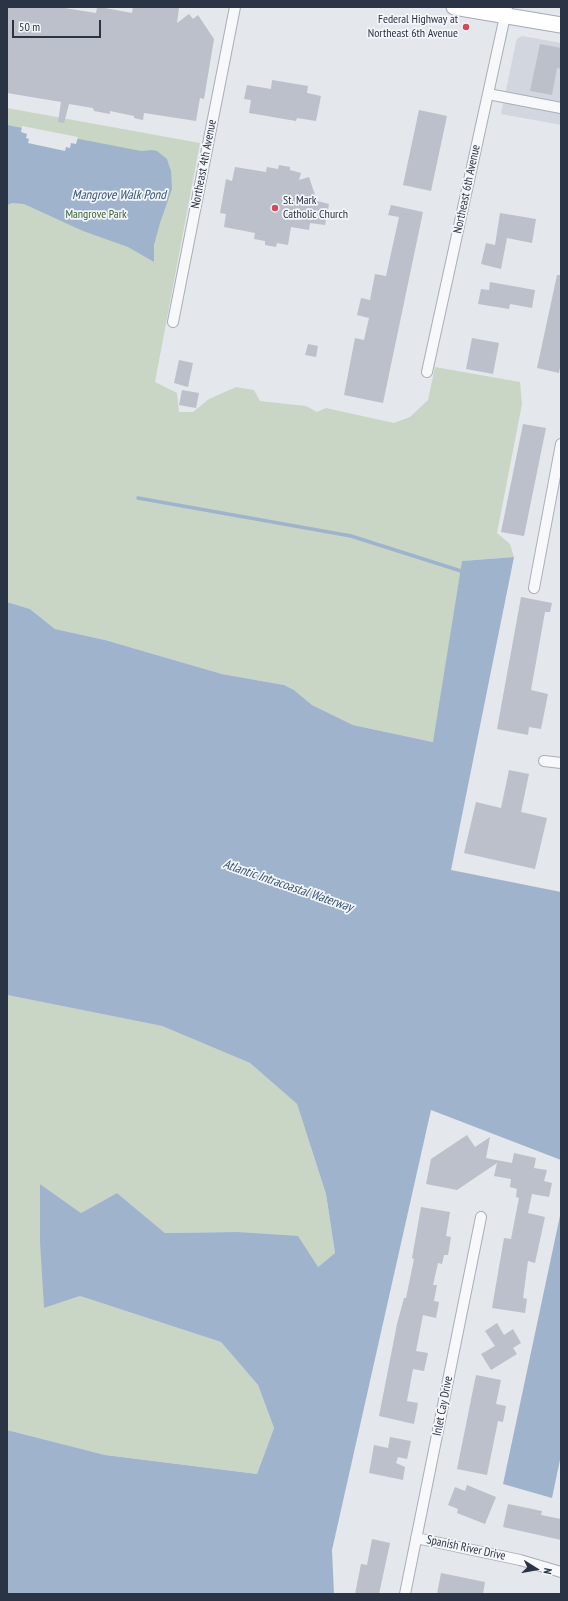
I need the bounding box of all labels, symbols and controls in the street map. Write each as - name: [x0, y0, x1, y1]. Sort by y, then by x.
- scale bar: [14, 12, 103, 38]
- place label: Federal Highway at Northeast 6th Avenue: [368, 13, 458, 41]
- text: 50 m: [19, 19, 40, 34]
- marker: Federal Highway at Northeast 6th Avenue: [461, 22, 471, 32]
- street label: Northeast 4th Avenue: [188, 118, 220, 210]
- street label: Northeast 6th Avenue: [451, 143, 483, 235]
- water label: Mangrove Walk Pond: [72, 187, 166, 203]
- place label: St. Mark Catholic Church: [283, 194, 348, 222]
- marker: St. Mark Catholic Church: [270, 203, 280, 213]
- park label: Mangrove Park: [65, 208, 127, 222]
- water label: Atlantic Intracoastal Waterway: [221, 856, 355, 916]
- street label: Inlet Cay Drive: [430, 1375, 456, 1437]
- street label: Spanish River Drive: [425, 1533, 507, 1563]
- north arrow: [516, 1549, 556, 1589]
- text: N: [540, 1567, 555, 1576]

